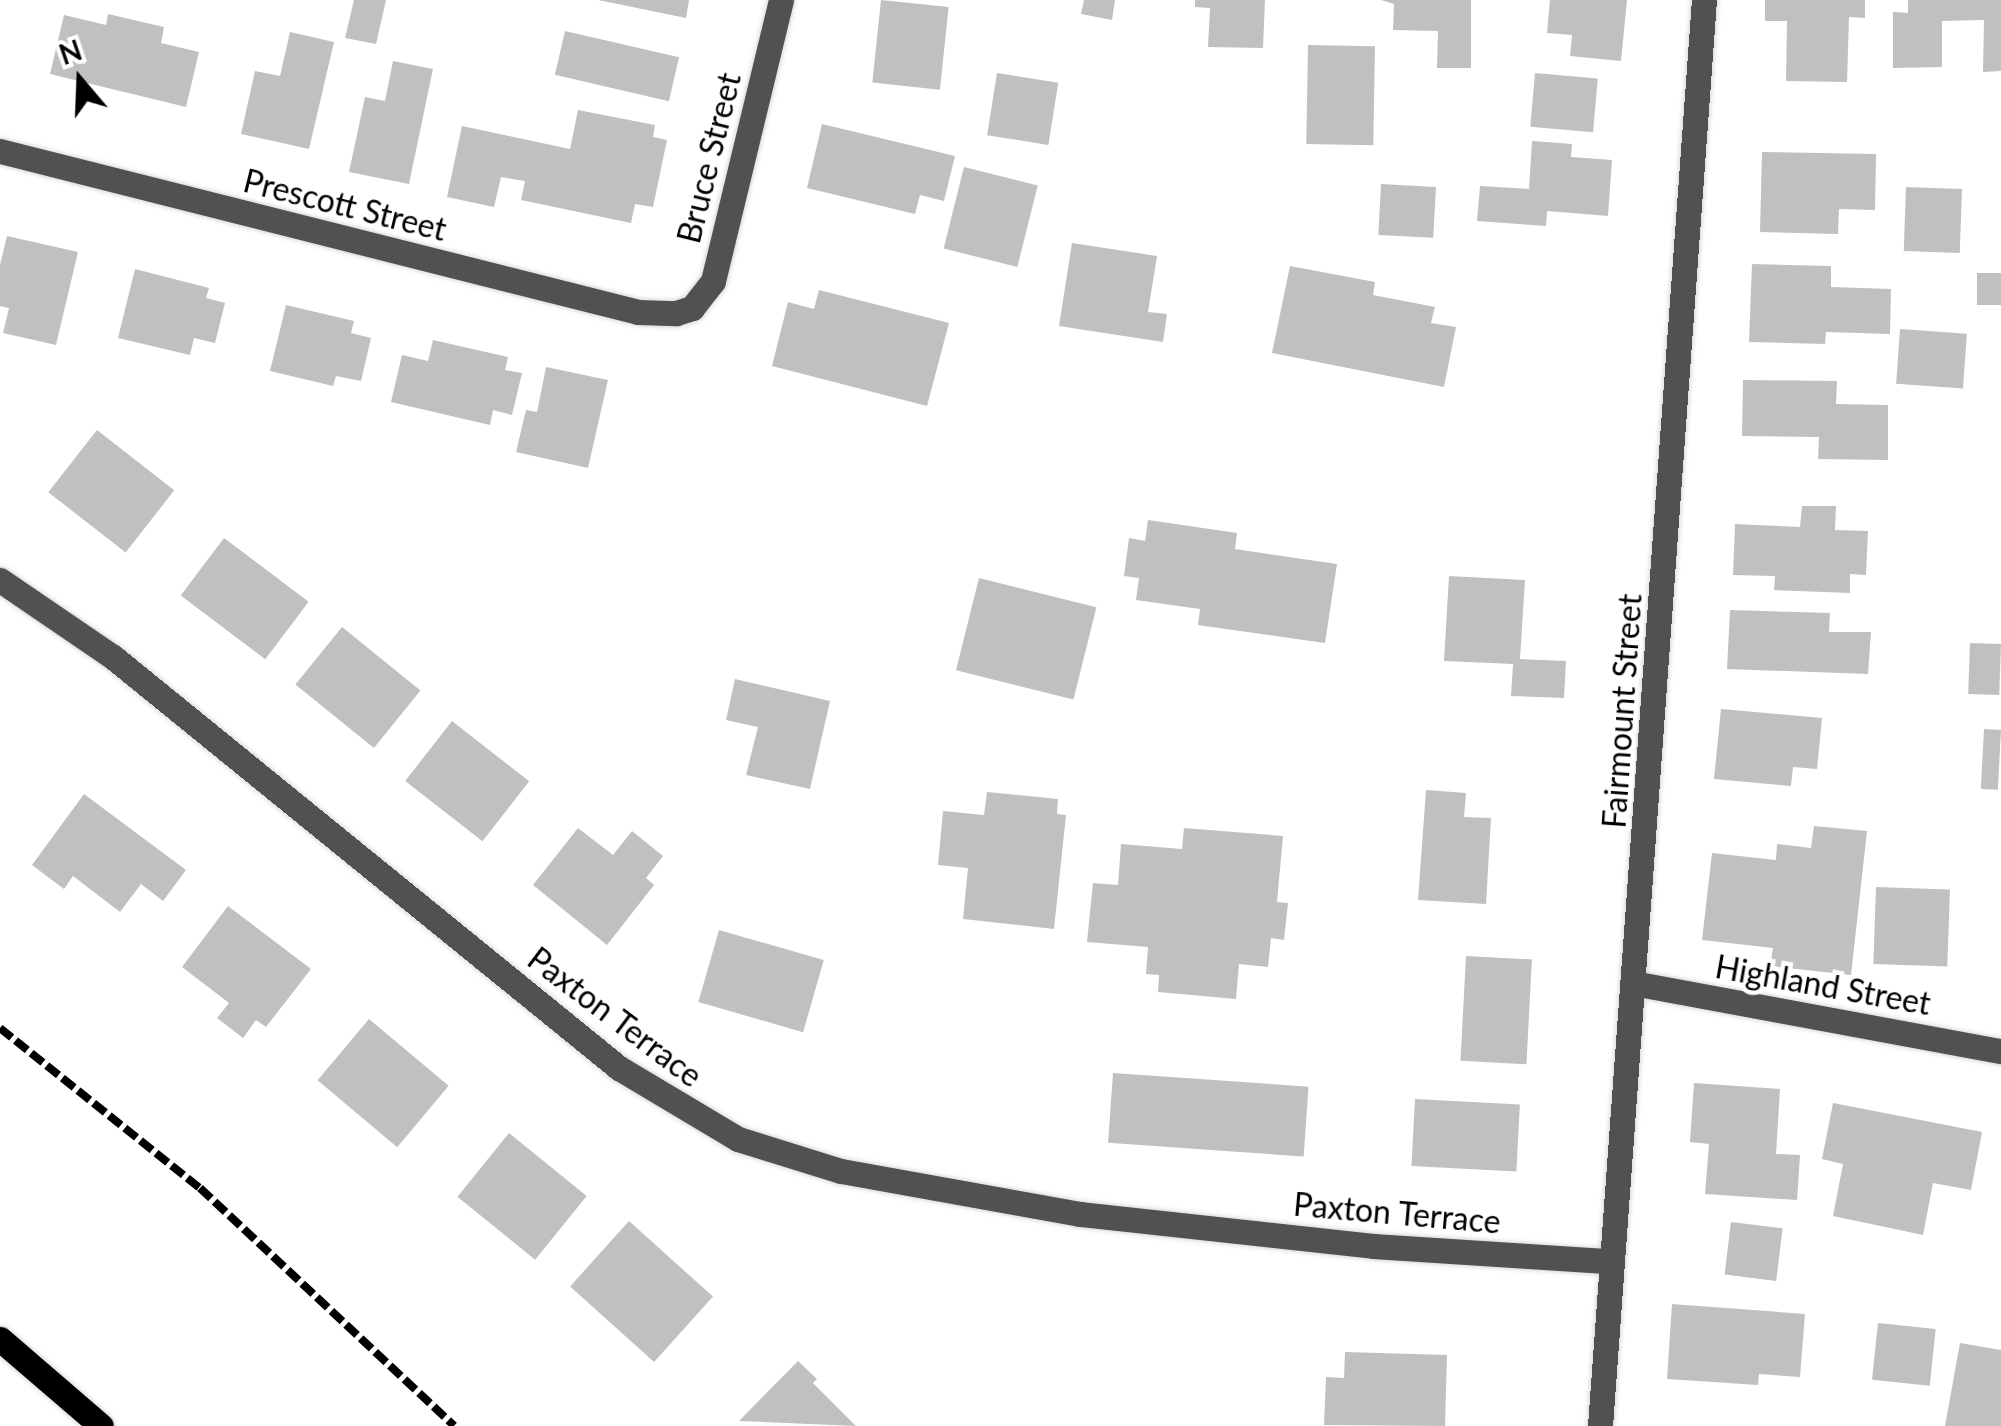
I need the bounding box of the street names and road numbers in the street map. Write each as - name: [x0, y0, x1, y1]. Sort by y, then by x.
- street label: Bruce Street: [669, 69, 749, 247]
- street label: Prescott Street: [240, 161, 450, 249]
- street label: Fairmount Street: [1595, 592, 1649, 830]
- street label: Paxton Terrace: [520, 939, 710, 1095]
- street label: Highland Street: [1712, 947, 1934, 1023]
- street label: Paxton Terrace: [1291, 1185, 1503, 1241]

